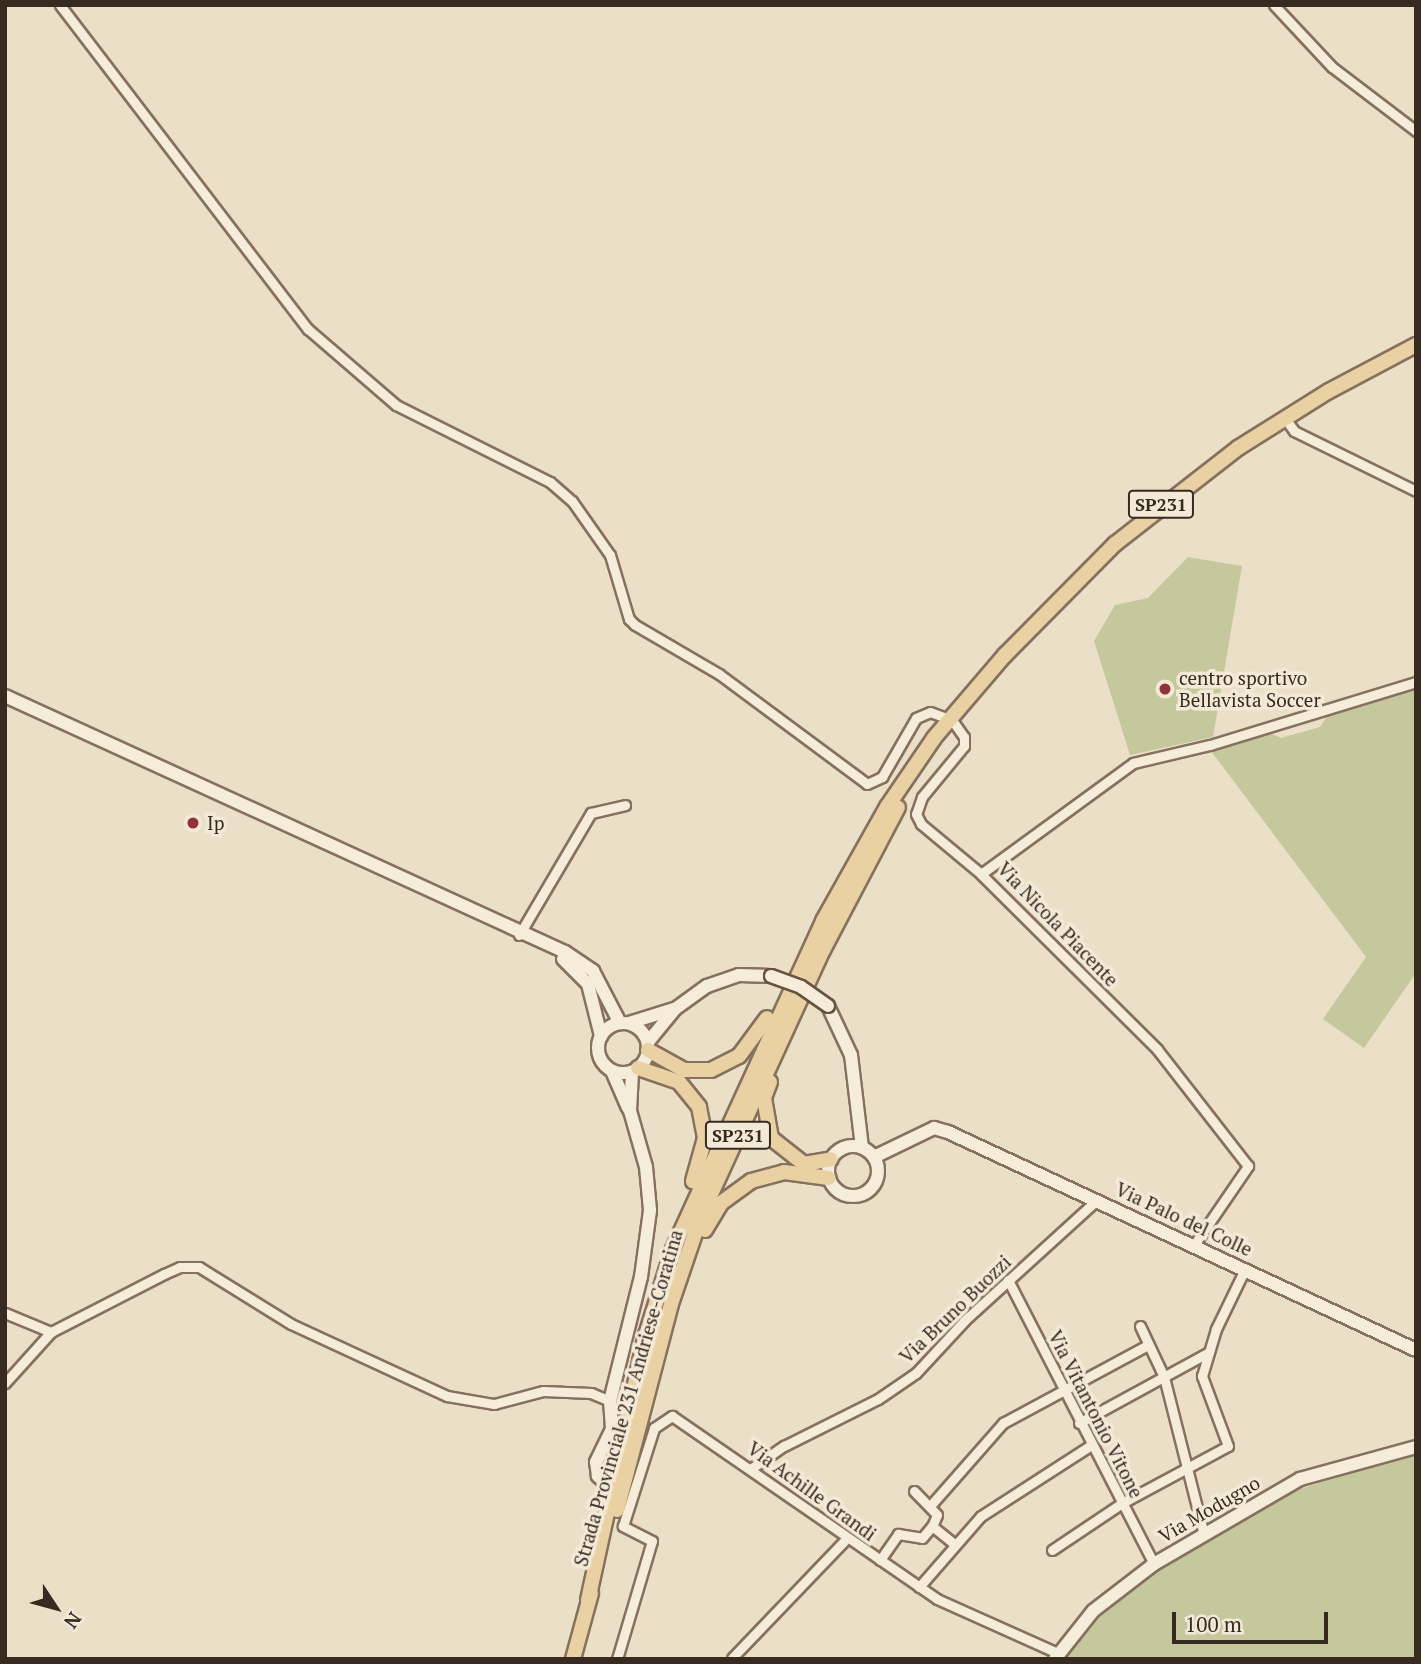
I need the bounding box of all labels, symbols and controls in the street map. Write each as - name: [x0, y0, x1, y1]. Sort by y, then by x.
- road number: SP231: [1128, 490, 1194, 518]
- place label: centro sportivo Bellavista Soccer: [1179, 667, 1321, 711]
- marker: centro sportivo Bellavista Soccer: [1157, 681, 1173, 697]
- place label: Ip: [207, 812, 224, 834]
- marker: Ip: [185, 815, 201, 831]
- street label: Via Nicola Piacente: [993, 857, 1123, 991]
- road number: SP231: [705, 1120, 771, 1150]
- street label: Via Palo del Colle: [1112, 1177, 1256, 1261]
- street label: Strada Provinciale 231 Andriese-Coratina: [569, 1227, 687, 1569]
- street label: Via Bruno Buozzi: [895, 1250, 1015, 1368]
- street label: Via Vitantonio Vitone: [1044, 1326, 1148, 1502]
- street label: Via Achille Grandi: [743, 1436, 881, 1546]
- street label: Via Modugno: [1154, 1471, 1264, 1547]
- north arrow: [21, 1573, 91, 1643]
- scale bar: [1176, 1598, 1332, 1642]
- text: N: [59, 1607, 88, 1634]
- text: 100 m: [1185, 1610, 1242, 1638]

